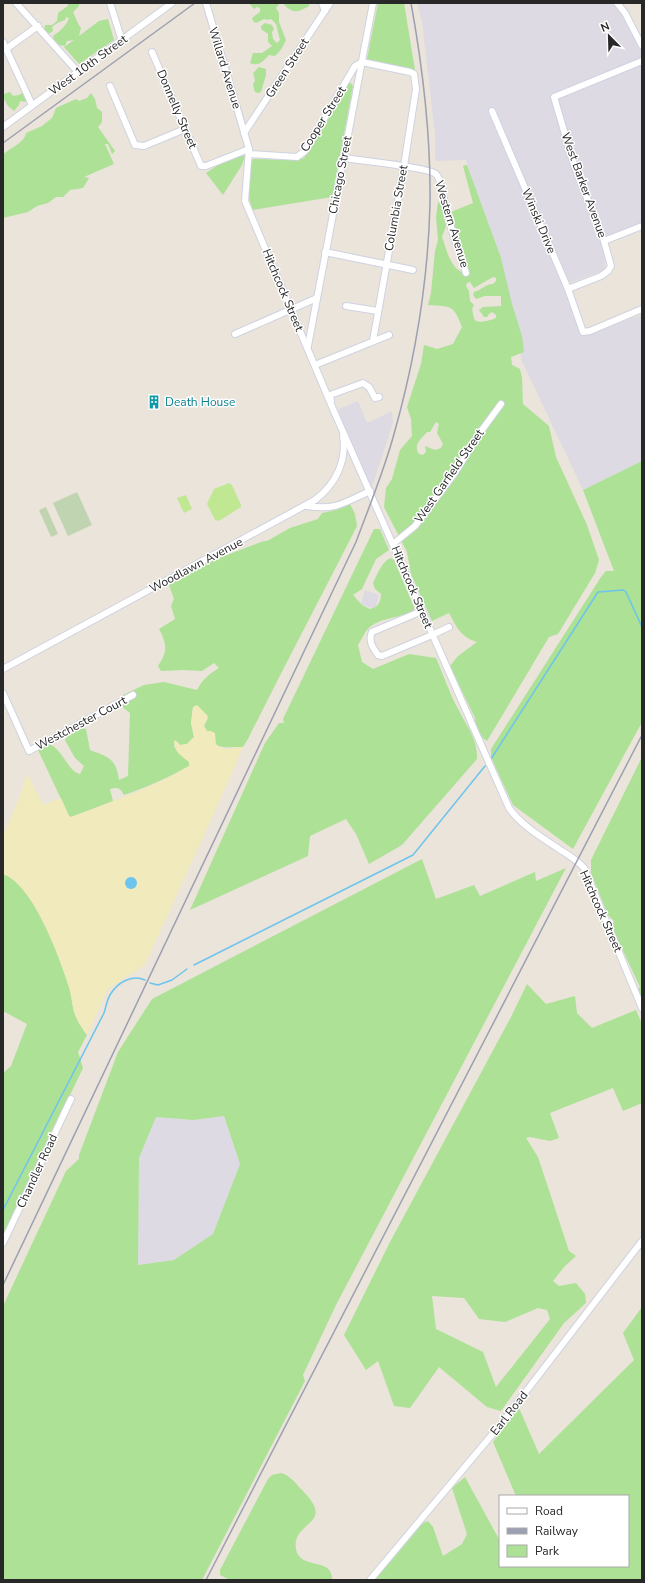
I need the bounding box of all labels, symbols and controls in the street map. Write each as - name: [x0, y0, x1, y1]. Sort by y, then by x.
- north arrow: [589, 16, 629, 56]
- text: N: [599, 19, 612, 36]
- street label: Willard Avenue: [205, 25, 245, 111]
- street label: West 10th Street: [46, 31, 131, 99]
- street label: Green Street: [262, 34, 313, 101]
- street label: Donnelly Street: [153, 67, 201, 152]
- street label: Cooper Street: [296, 82, 350, 155]
- street label: West Barker Avenue: [557, 130, 611, 240]
- street label: Chicago Street: [325, 134, 356, 215]
- street label: Columbia Street: [381, 163, 412, 252]
- street label: Western Avenue: [431, 179, 473, 269]
- street label: Winski Drive: [518, 186, 560, 256]
- street label: Hitchcock Street: [258, 246, 308, 334]
- building icon: Death House: [146, 394, 162, 410]
- place label: Death House: [165, 394, 235, 410]
- street label: West Garfield Street: [411, 425, 488, 526]
- street label: Woodlawn Avenue: [147, 534, 245, 596]
- street label: Hitchcock Street: [387, 543, 437, 631]
- street label: Westchester Court: [33, 692, 130, 754]
- street label: Hitchcock Street: [576, 868, 627, 955]
- street label: Chandler Road: [13, 1131, 61, 1211]
- street label: Earl Road: [487, 1388, 531, 1438]
- legend: [499, 1495, 629, 1567]
- text: Road: [535, 1503, 563, 1519]
- text: Railway: [535, 1523, 579, 1539]
- text: Park: [535, 1543, 560, 1559]

